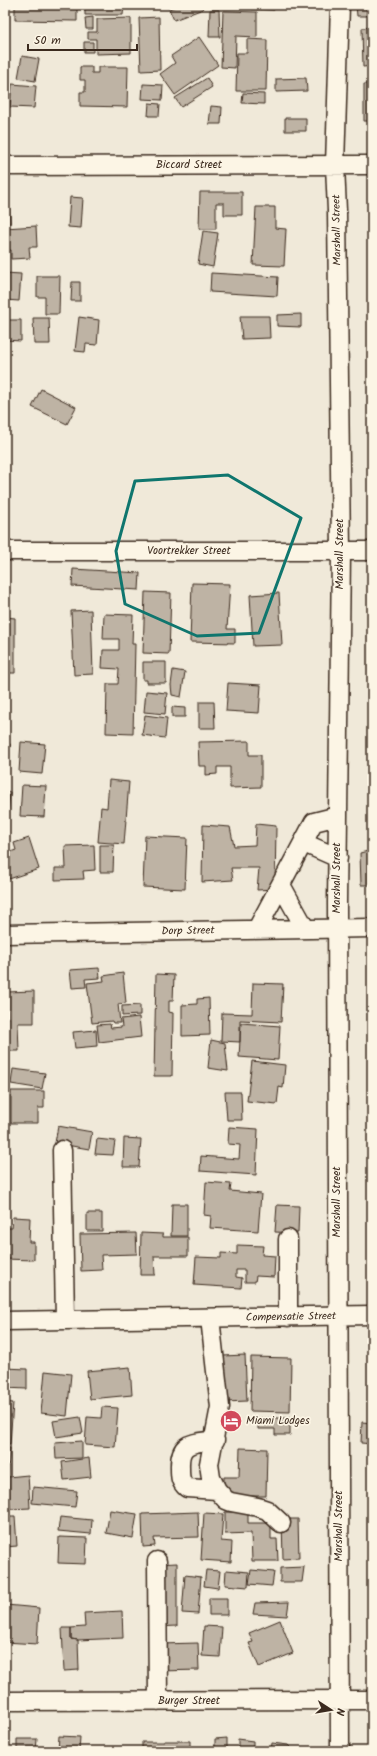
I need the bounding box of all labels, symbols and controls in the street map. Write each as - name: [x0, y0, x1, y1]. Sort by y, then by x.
- scale bar: [28, 26, 137, 52]
- text: 50 m: [34, 31, 61, 50]
- street label: Biccard Street: [156, 156, 223, 174]
- street label: Marshall Street: [327, 194, 347, 266]
- street label: Marshall Street: [331, 518, 349, 589]
- street label: Voortrekker Street: [147, 542, 231, 560]
- street label: Marshall Street: [328, 842, 346, 913]
- street label: Dorp Street: [161, 922, 216, 940]
- street label: Marshall Street: [328, 1166, 346, 1237]
- street label: Compensatie Street: [246, 1307, 337, 1327]
- hotel icon: Miami Lodges: [218, 1408, 244, 1434]
- place label: Miami Lodges: [246, 1412, 310, 1430]
- street label: Marshall Street: [330, 1490, 348, 1561]
- north arrow: [311, 1690, 351, 1730]
- street label: Burger Street: [158, 1692, 221, 1710]
- text: N: [330, 1707, 349, 1717]

